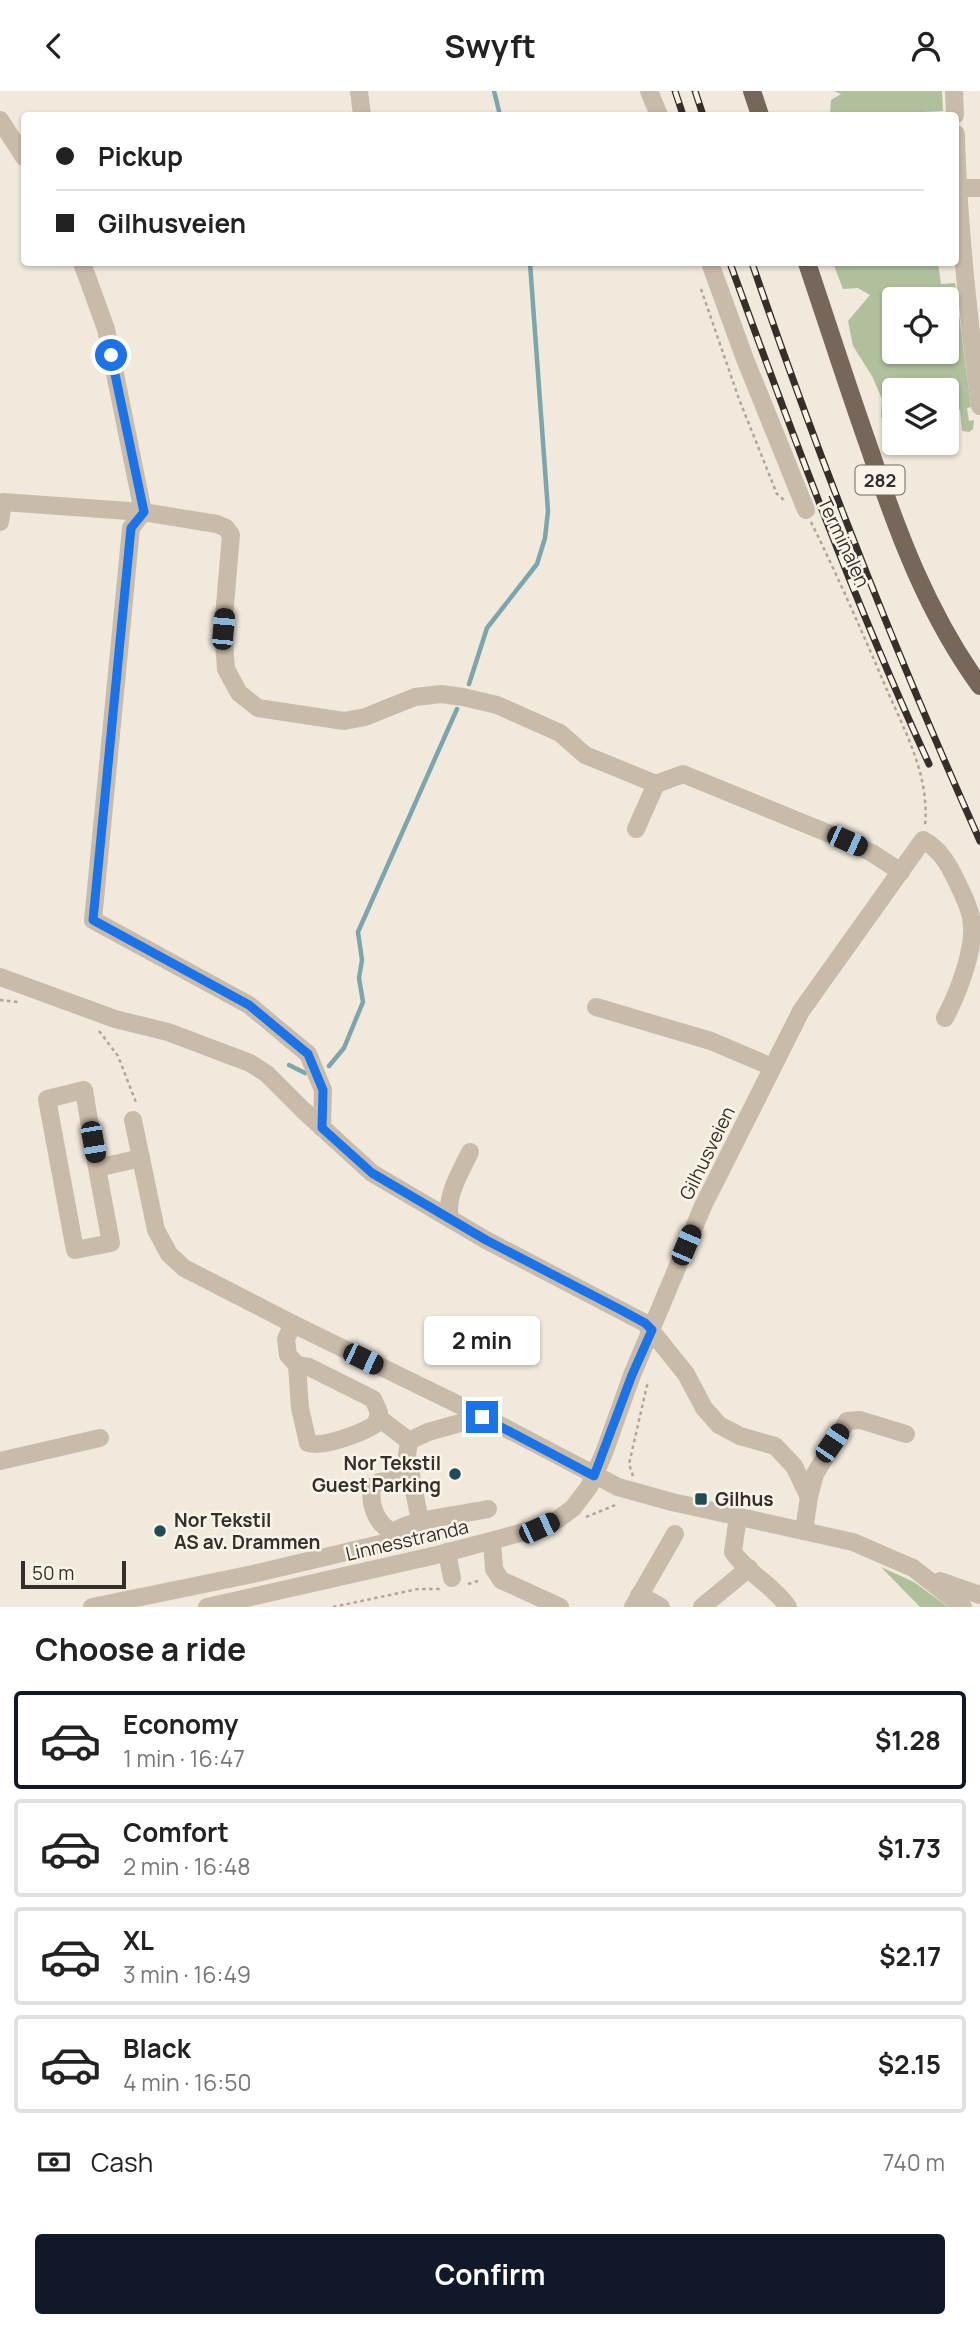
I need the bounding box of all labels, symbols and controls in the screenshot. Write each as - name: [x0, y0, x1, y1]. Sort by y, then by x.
- text: Swyft: [444, 24, 536, 68]
- icon: back: [35, 27, 73, 65]
- icon: person: [907, 27, 945, 65]
- text: Pickup: [98, 138, 183, 174]
- text: Gilhusveien: [98, 205, 246, 241]
- map controls: [882, 287, 959, 455]
- button: locate: [882, 287, 959, 364]
- route start: [95, 339, 127, 371]
- button: layers: [882, 378, 959, 455]
- road number: 282: [856, 465, 904, 495]
- street label: Terminalen: [812, 493, 876, 591]
- car: [211, 607, 236, 651]
- car: [824, 823, 871, 859]
- street label: Gilhusveien: [673, 1102, 741, 1204]
- car: [80, 1119, 107, 1165]
- car: [669, 1222, 704, 1268]
- callout: 2 min: [424, 1315, 540, 1365]
- text: 2 min: [452, 1324, 512, 1356]
- car: [340, 1340, 387, 1378]
- route end: [466, 1401, 498, 1433]
- car: [812, 1420, 853, 1466]
- place label: Nor Tekstil Guest Parking: [312, 1450, 441, 1498]
- marker: Nor Tekstil Guest Parking: [447, 1466, 463, 1482]
- place label: Gilhus: [715, 1486, 774, 1512]
- marker: Gilhus: [693, 1491, 709, 1507]
- place label: Nor Tekstil AS av. Drammen: [174, 1507, 320, 1555]
- car: [516, 1510, 563, 1546]
- street label: Linnesstranda: [343, 1513, 471, 1567]
- marker: Nor Tekstil AS av. Drammen: [152, 1523, 168, 1539]
- scale bar: [21, 1558, 126, 1590]
- text: 50 m: [32, 1560, 74, 1586]
- text: Choose a ride: [35, 1627, 246, 1671]
- text: Economy: [123, 1706, 238, 1742]
- icon: car: [39, 1709, 102, 1772]
- text: $1.28: [875, 1722, 941, 1758]
- text: 1 min · 16:47: [123, 1742, 245, 1774]
- text: Comfort: [123, 1814, 229, 1850]
- icon: car: [39, 1817, 102, 1880]
- text: $1.73: [877, 1830, 941, 1866]
- text: 2 min · 16:48: [123, 1850, 251, 1882]
- text: XL: [123, 1922, 154, 1958]
- icon: car: [39, 1925, 102, 1988]
- text: $2.17: [879, 1938, 941, 1974]
- text: 3 min · 16:49: [123, 1958, 251, 1990]
- text: Black: [123, 2030, 191, 2066]
- icon: car: [39, 2033, 102, 2096]
- text: $2.15: [878, 2046, 941, 2082]
- text: 4 min · 16:50: [123, 2066, 252, 2098]
- icon: cash: [35, 2143, 73, 2181]
- text: Cash: [91, 2144, 153, 2180]
- text: 740 m: [883, 2146, 945, 2178]
- button: Confirm: [35, 2234, 945, 2314]

